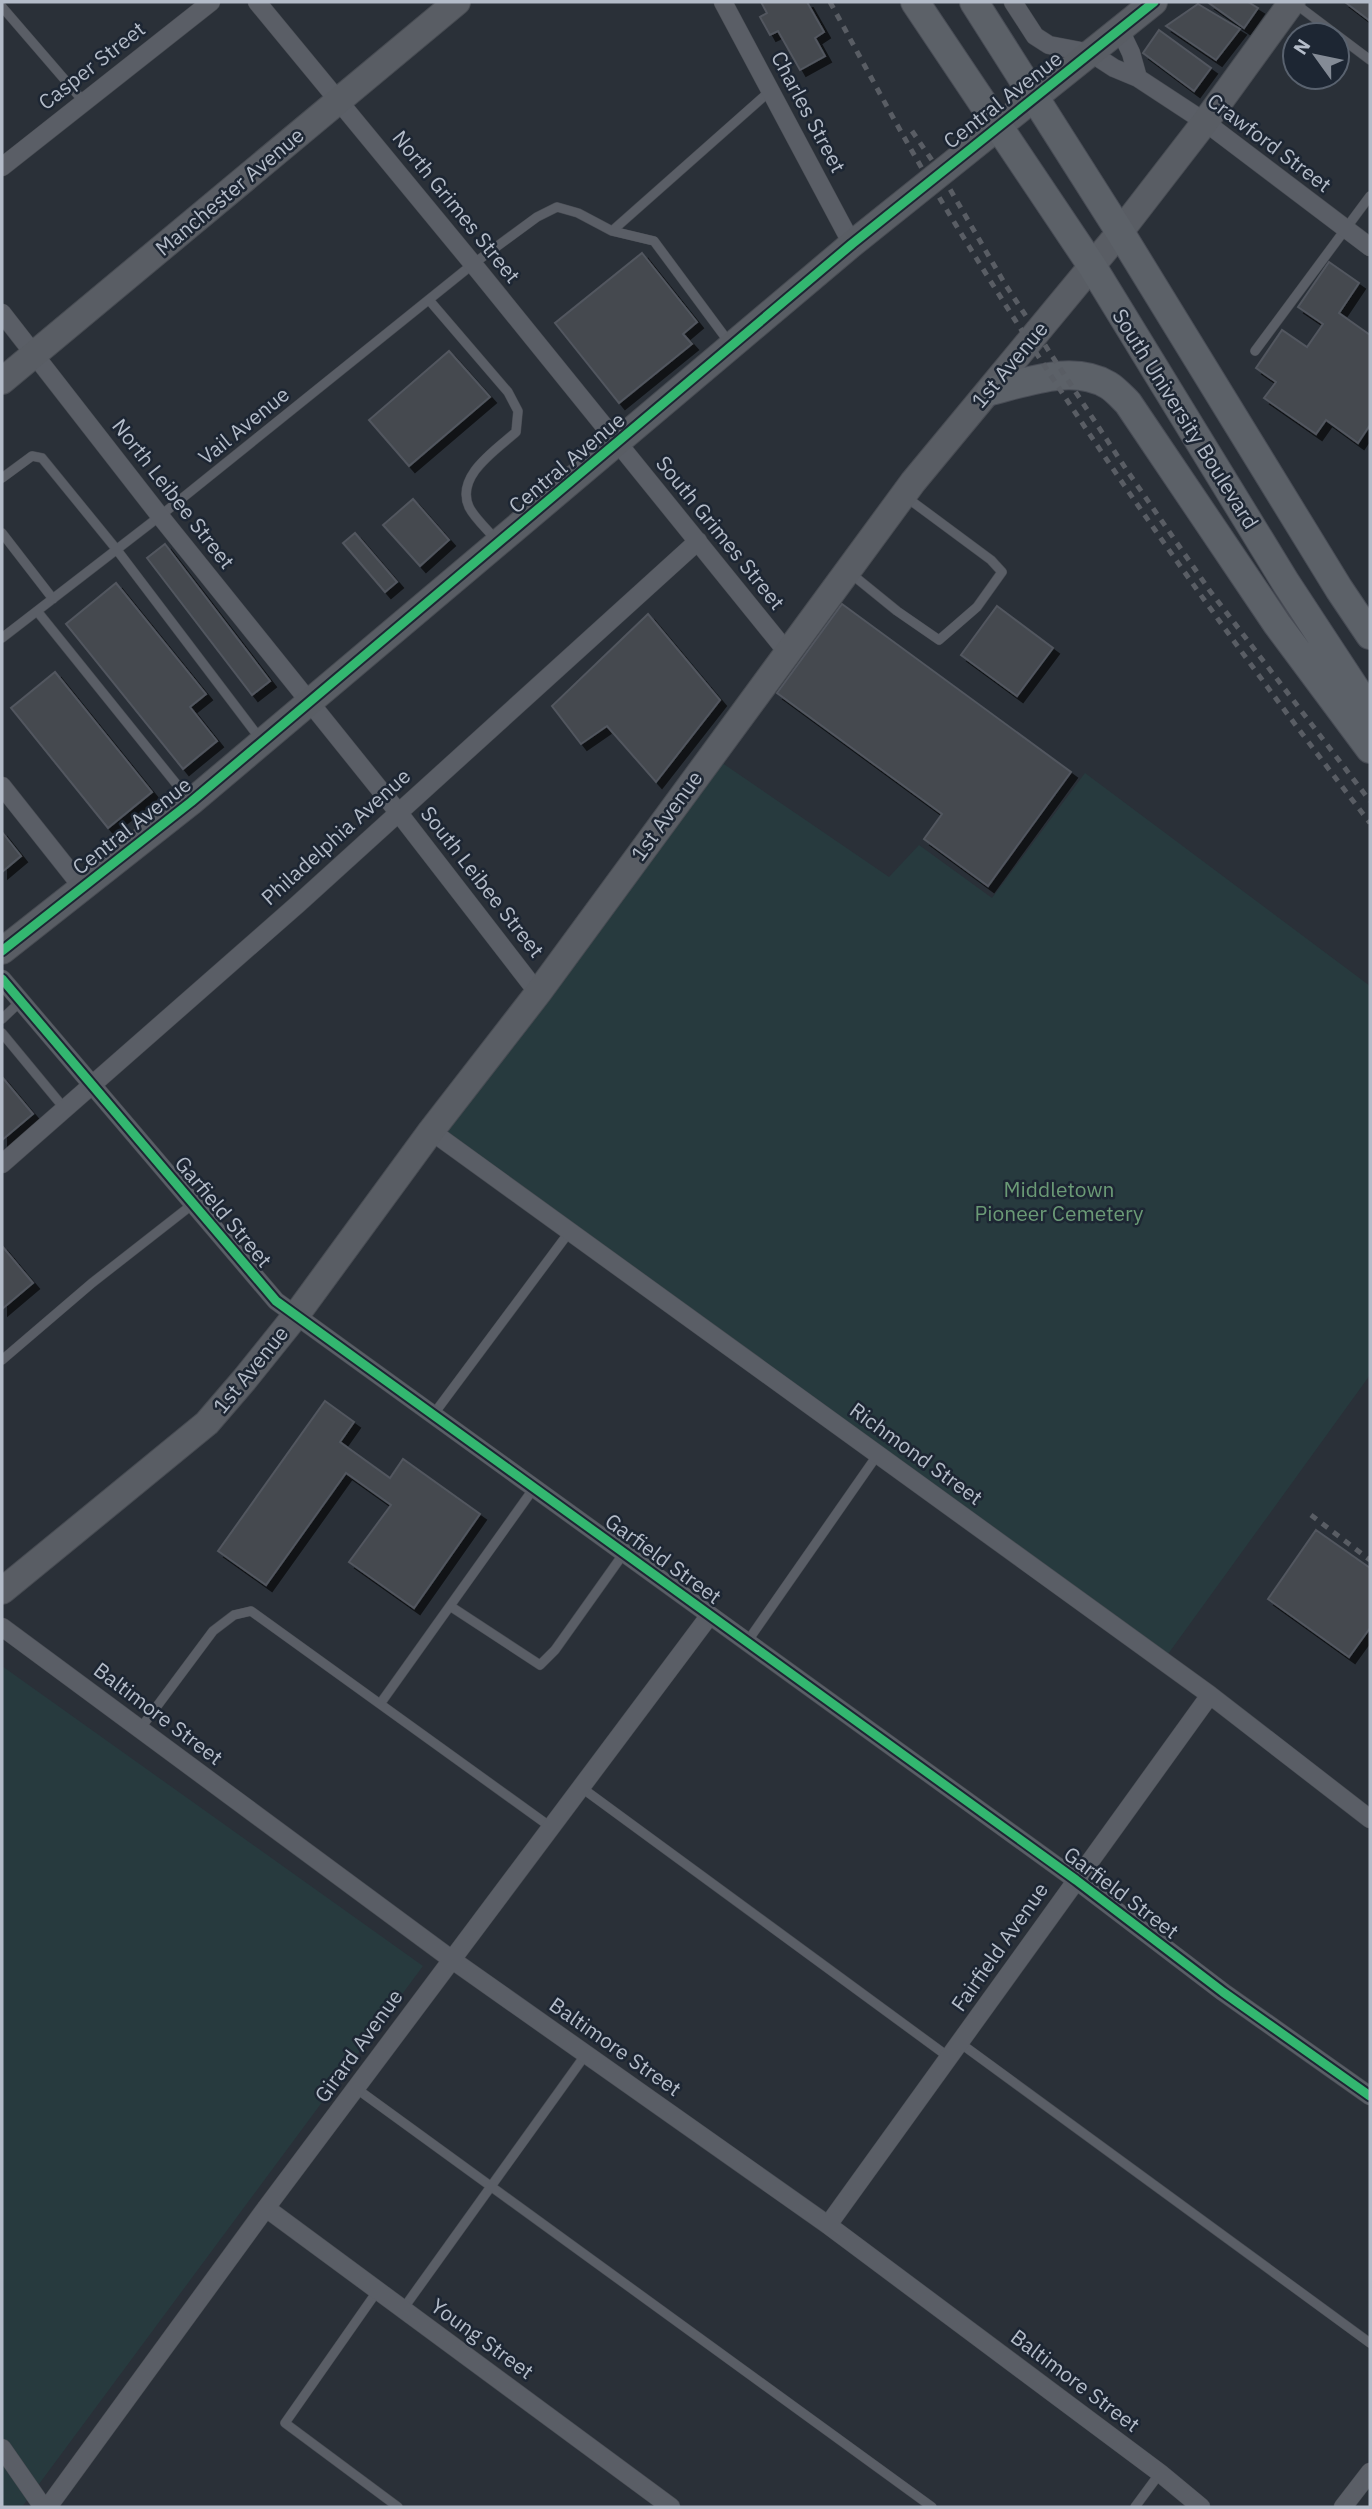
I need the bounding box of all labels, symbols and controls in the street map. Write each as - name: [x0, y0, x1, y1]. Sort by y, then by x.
- street label: Casper Street: [32, 15, 151, 116]
- north arrow: [1281, 21, 1351, 91]
- text: N: [1288, 34, 1316, 59]
- street label: Central Avenue: [937, 44, 1068, 154]
- street label: Charles Street: [765, 46, 853, 177]
- street label: Crawford Street: [1202, 86, 1337, 198]
- street label: Manchester Avenue: [149, 121, 310, 262]
- street label: North Grimes Street: [386, 124, 527, 289]
- street label: South University Boulevard: [1106, 303, 1265, 534]
- street label: 1st Avenue: [965, 315, 1054, 414]
- street label: Vail Avenue: [192, 380, 295, 471]
- street label: Central Avenue: [502, 405, 630, 519]
- street label: North Leibee Street: [106, 412, 241, 574]
- street label: South Grimes Street: [650, 450, 792, 615]
- street label: Philadelphia Avenue: [255, 762, 416, 911]
- street label: 1st Avenue: [624, 765, 708, 866]
- street label: Central Avenue: [66, 770, 197, 880]
- street label: South Leibee Street: [415, 800, 551, 963]
- street label: Garfield Street: [169, 1150, 279, 1273]
- park label: Middletown Pioneer Cemetery: [974, 1175, 1144, 1227]
- street label: 1st Avenue: [206, 1320, 294, 1419]
- street label: Richmond Street: [844, 1395, 989, 1511]
- street label: Garfield Street: [600, 1506, 727, 1610]
- street label: Baltimore Street: [88, 1655, 229, 1771]
- street label: Garfield Street: [1058, 1840, 1185, 1945]
- street label: Fairfield Avenue: [944, 1876, 1054, 2017]
- street label: Girard Avenue: [308, 1983, 409, 2108]
- street label: Baltimore Street: [544, 1990, 687, 2102]
- street label: Young Street: [426, 2291, 540, 2385]
- street label: Baltimore Street: [1005, 2322, 1146, 2438]

